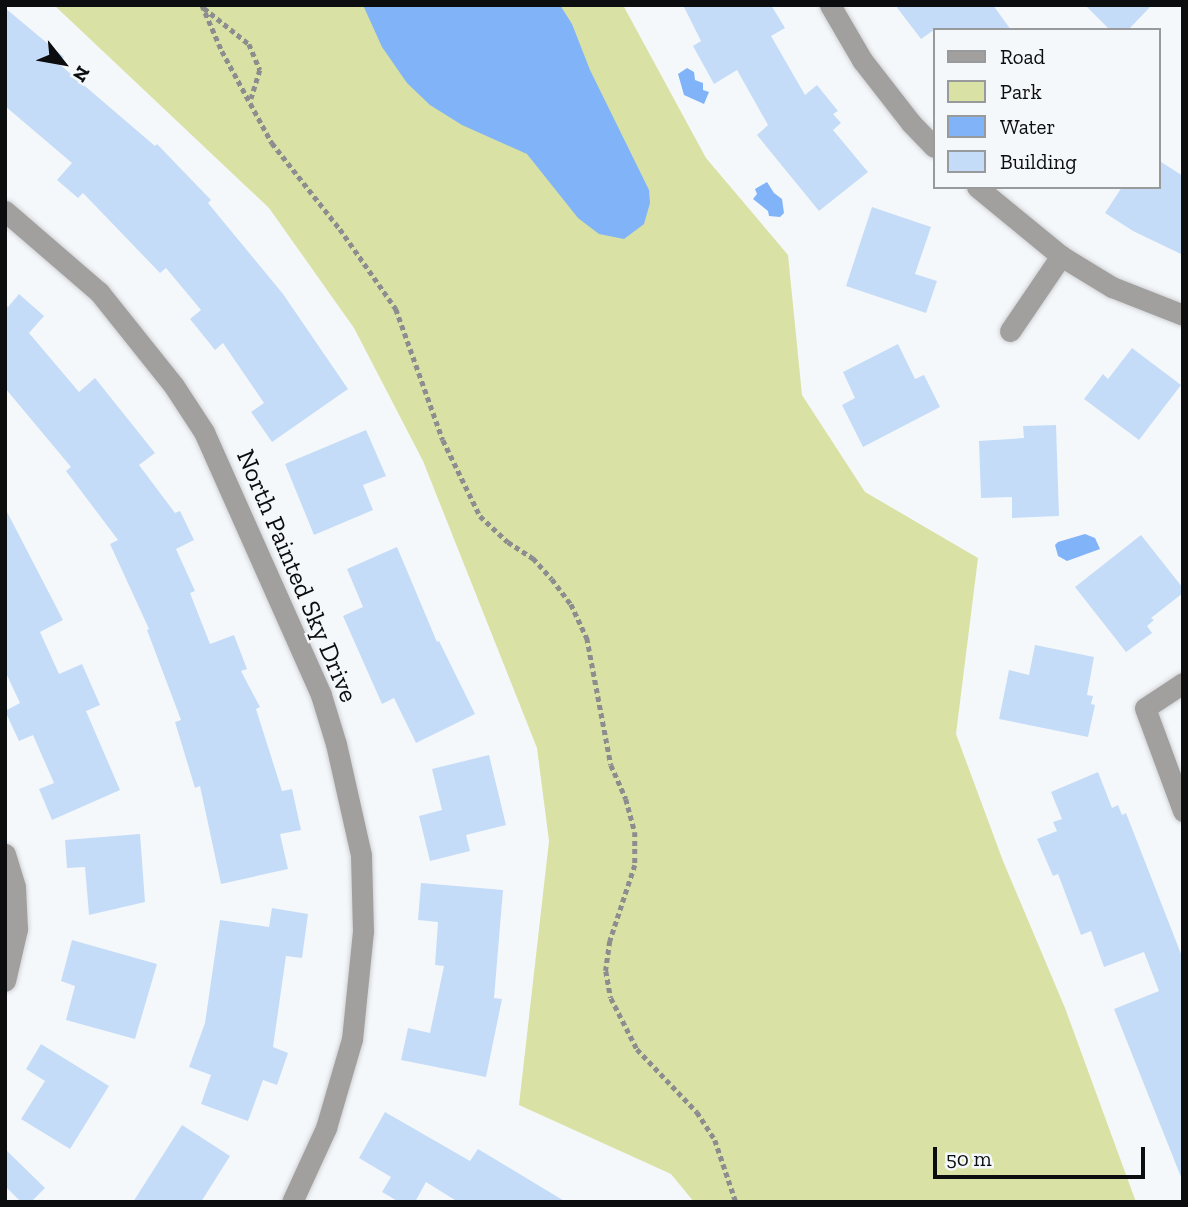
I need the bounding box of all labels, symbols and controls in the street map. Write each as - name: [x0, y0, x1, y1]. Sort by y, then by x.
- north arrow: [28, 28, 98, 98]
- legend: [932, 28, 1160, 189]
- text: Road: [1000, 44, 1045, 69]
- text: N: [68, 62, 95, 86]
- text: Park: [1000, 79, 1042, 104]
- text: Water: [1000, 114, 1055, 139]
- text: Building: [1000, 149, 1077, 174]
- street label: North Painted Sky Drive: [229, 445, 365, 707]
- scale bar: [936, 1134, 1148, 1178]
- text: 50 m: [946, 1146, 992, 1171]

